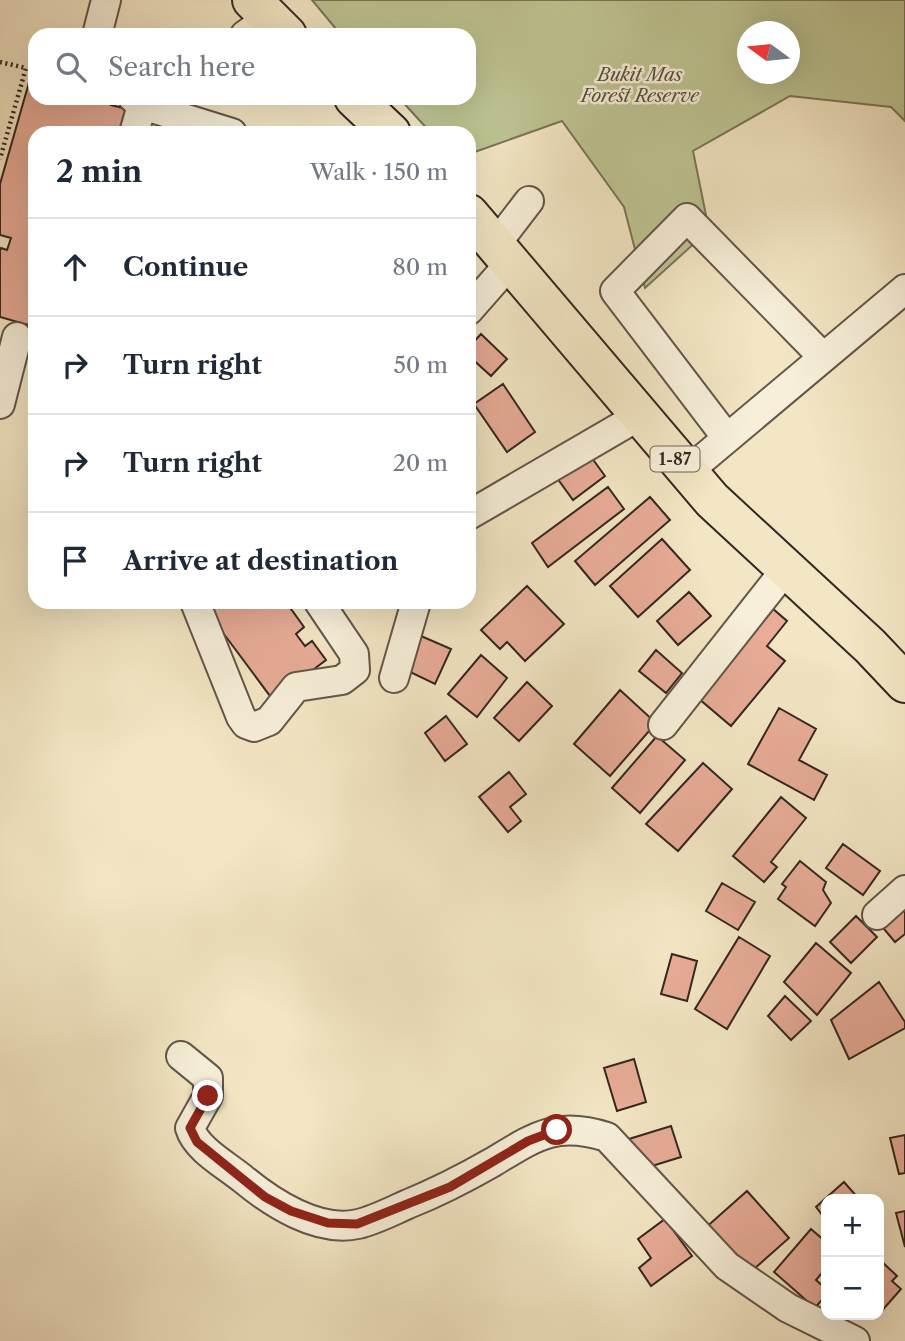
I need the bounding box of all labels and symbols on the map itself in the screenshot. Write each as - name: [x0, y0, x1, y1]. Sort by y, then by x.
- north arrow: [737, 21, 800, 84]
- park label: Bukit Mas Forest Reserve: [579, 64, 700, 107]
- road number: 1-87: [650, 446, 700, 472]
- route end: [192, 1080, 223, 1111]
- route start: [541, 1114, 572, 1145]

